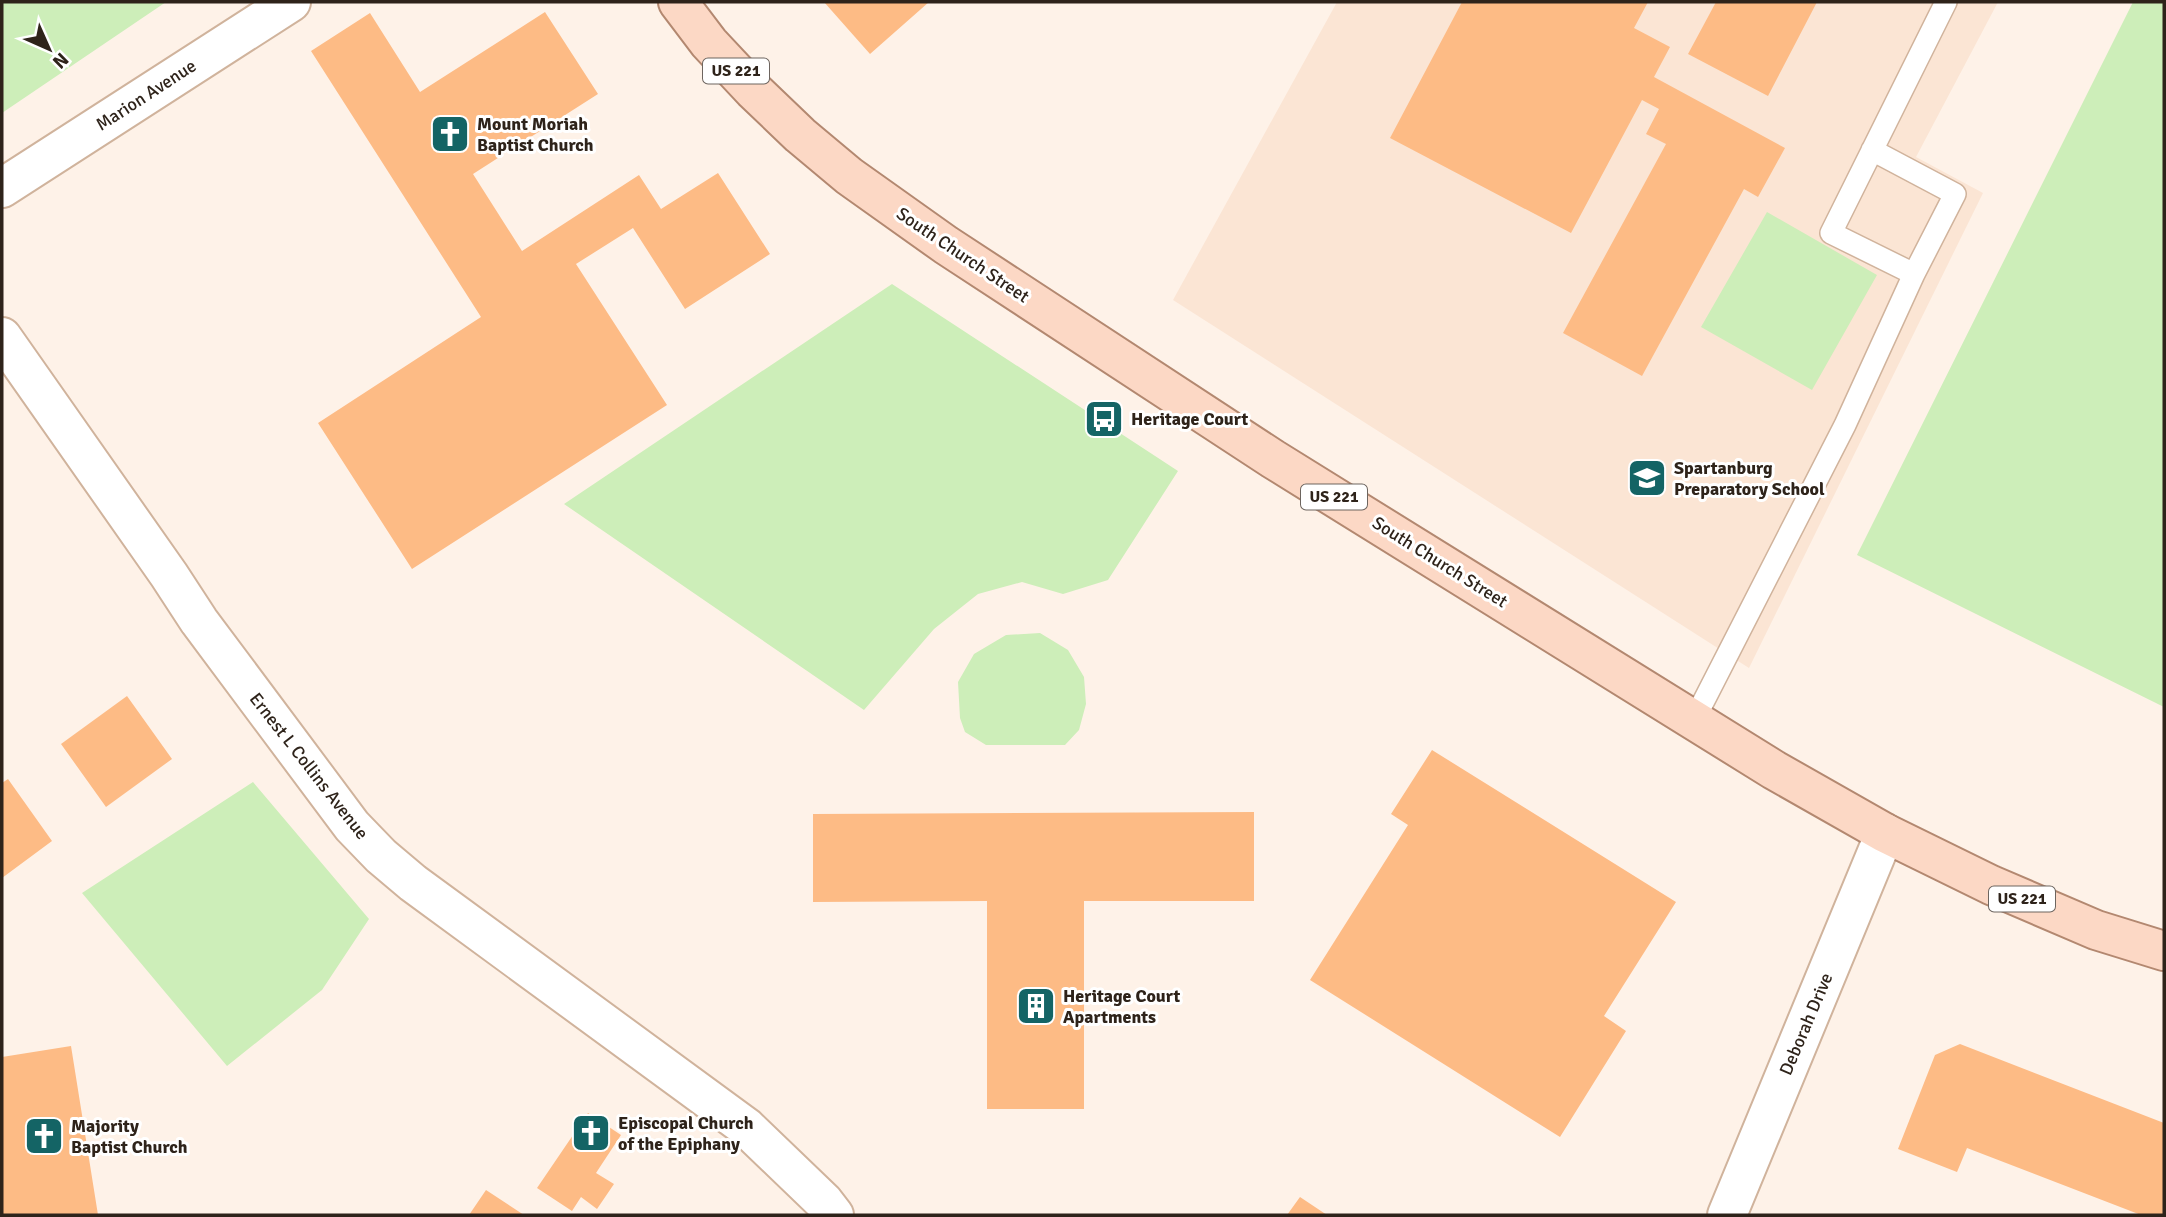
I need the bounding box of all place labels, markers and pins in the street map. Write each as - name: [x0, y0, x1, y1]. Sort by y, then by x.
- church icon: Mount Moriah Baptist Church: [429, 113, 471, 155]
- place label: Mount Moriah Baptist Church: [477, 113, 594, 156]
- bus stop icon: Heritage Court: [1083, 398, 1125, 440]
- place label: Heritage Court: [1131, 408, 1248, 430]
- school or university icon: Spartanburg Preparatory School: [1626, 457, 1668, 499]
- place label: Spartanburg Preparatory School: [1674, 457, 1825, 500]
- building icon: Heritage Court Apartments: [1015, 985, 1057, 1027]
- place label: Heritage Court Apartments: [1063, 985, 1180, 1028]
- church icon: Episcopal Church of the Epiphany: [570, 1112, 612, 1154]
- place label: Episcopal Church of the Epiphany: [618, 1112, 754, 1155]
- church icon: Majority Baptist Church: [23, 1115, 65, 1157]
- place label: Majority Baptist Church: [71, 1115, 188, 1158]

